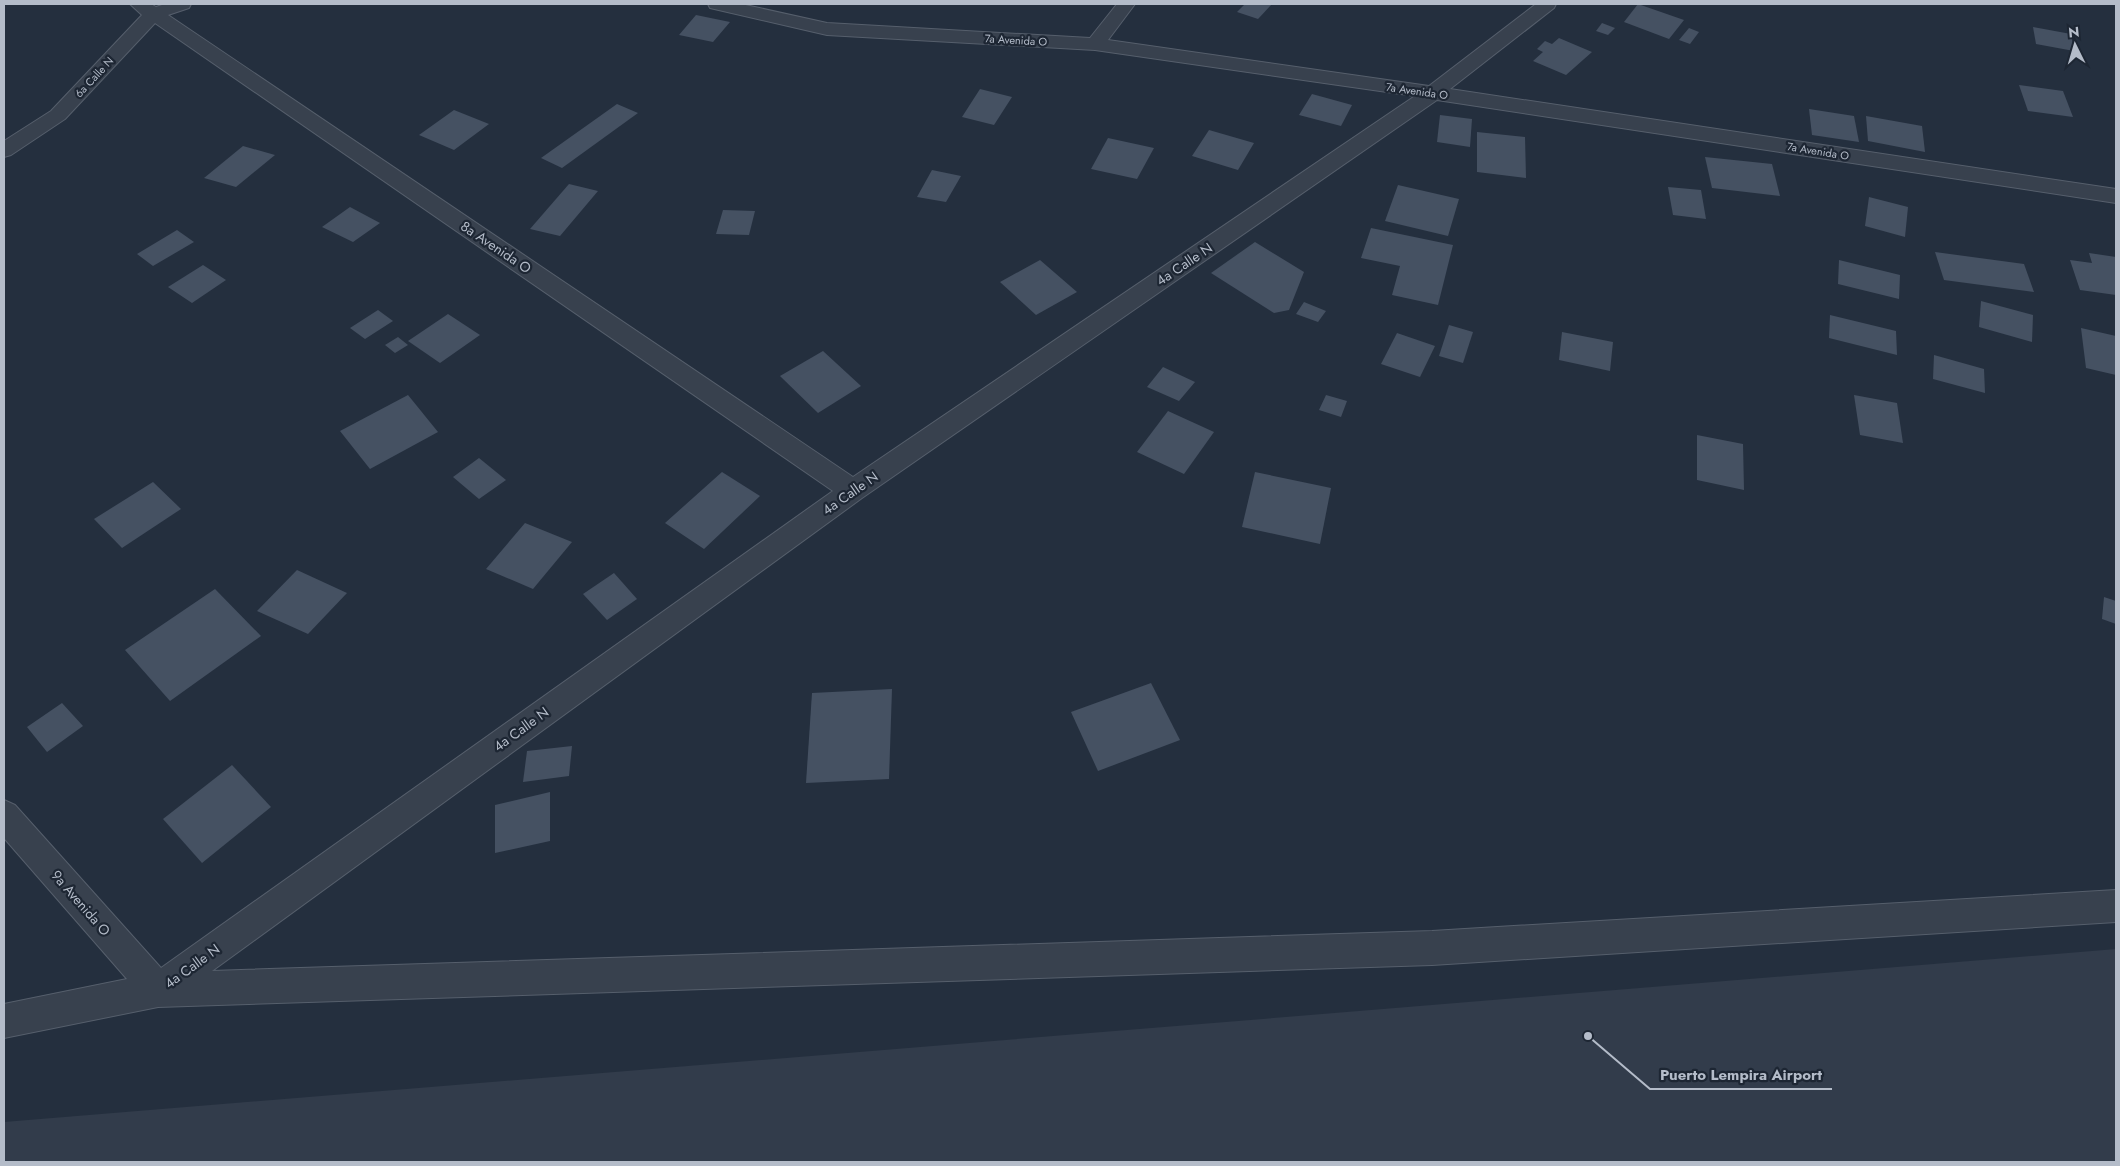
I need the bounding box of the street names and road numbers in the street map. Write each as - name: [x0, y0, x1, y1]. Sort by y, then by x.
- street label: 7a Avenida O: [984, 30, 1048, 50]
- street label: 6a Calle N: [71, 53, 117, 101]
- street label: 7a Avenida O: [1385, 79, 1449, 103]
- street label: 7a Avenida O: [1786, 138, 1850, 164]
- street label: 8a Avenida O: [457, 216, 535, 278]
- street label: 4a Calle N: [1152, 238, 1216, 290]
- street label: 4a Calle N: [818, 466, 882, 520]
- street label: 4a Calle N: [489, 702, 553, 756]
- street label: 9a Avenida O: [47, 866, 115, 940]
- street label: 4a Calle N: [160, 939, 224, 993]

